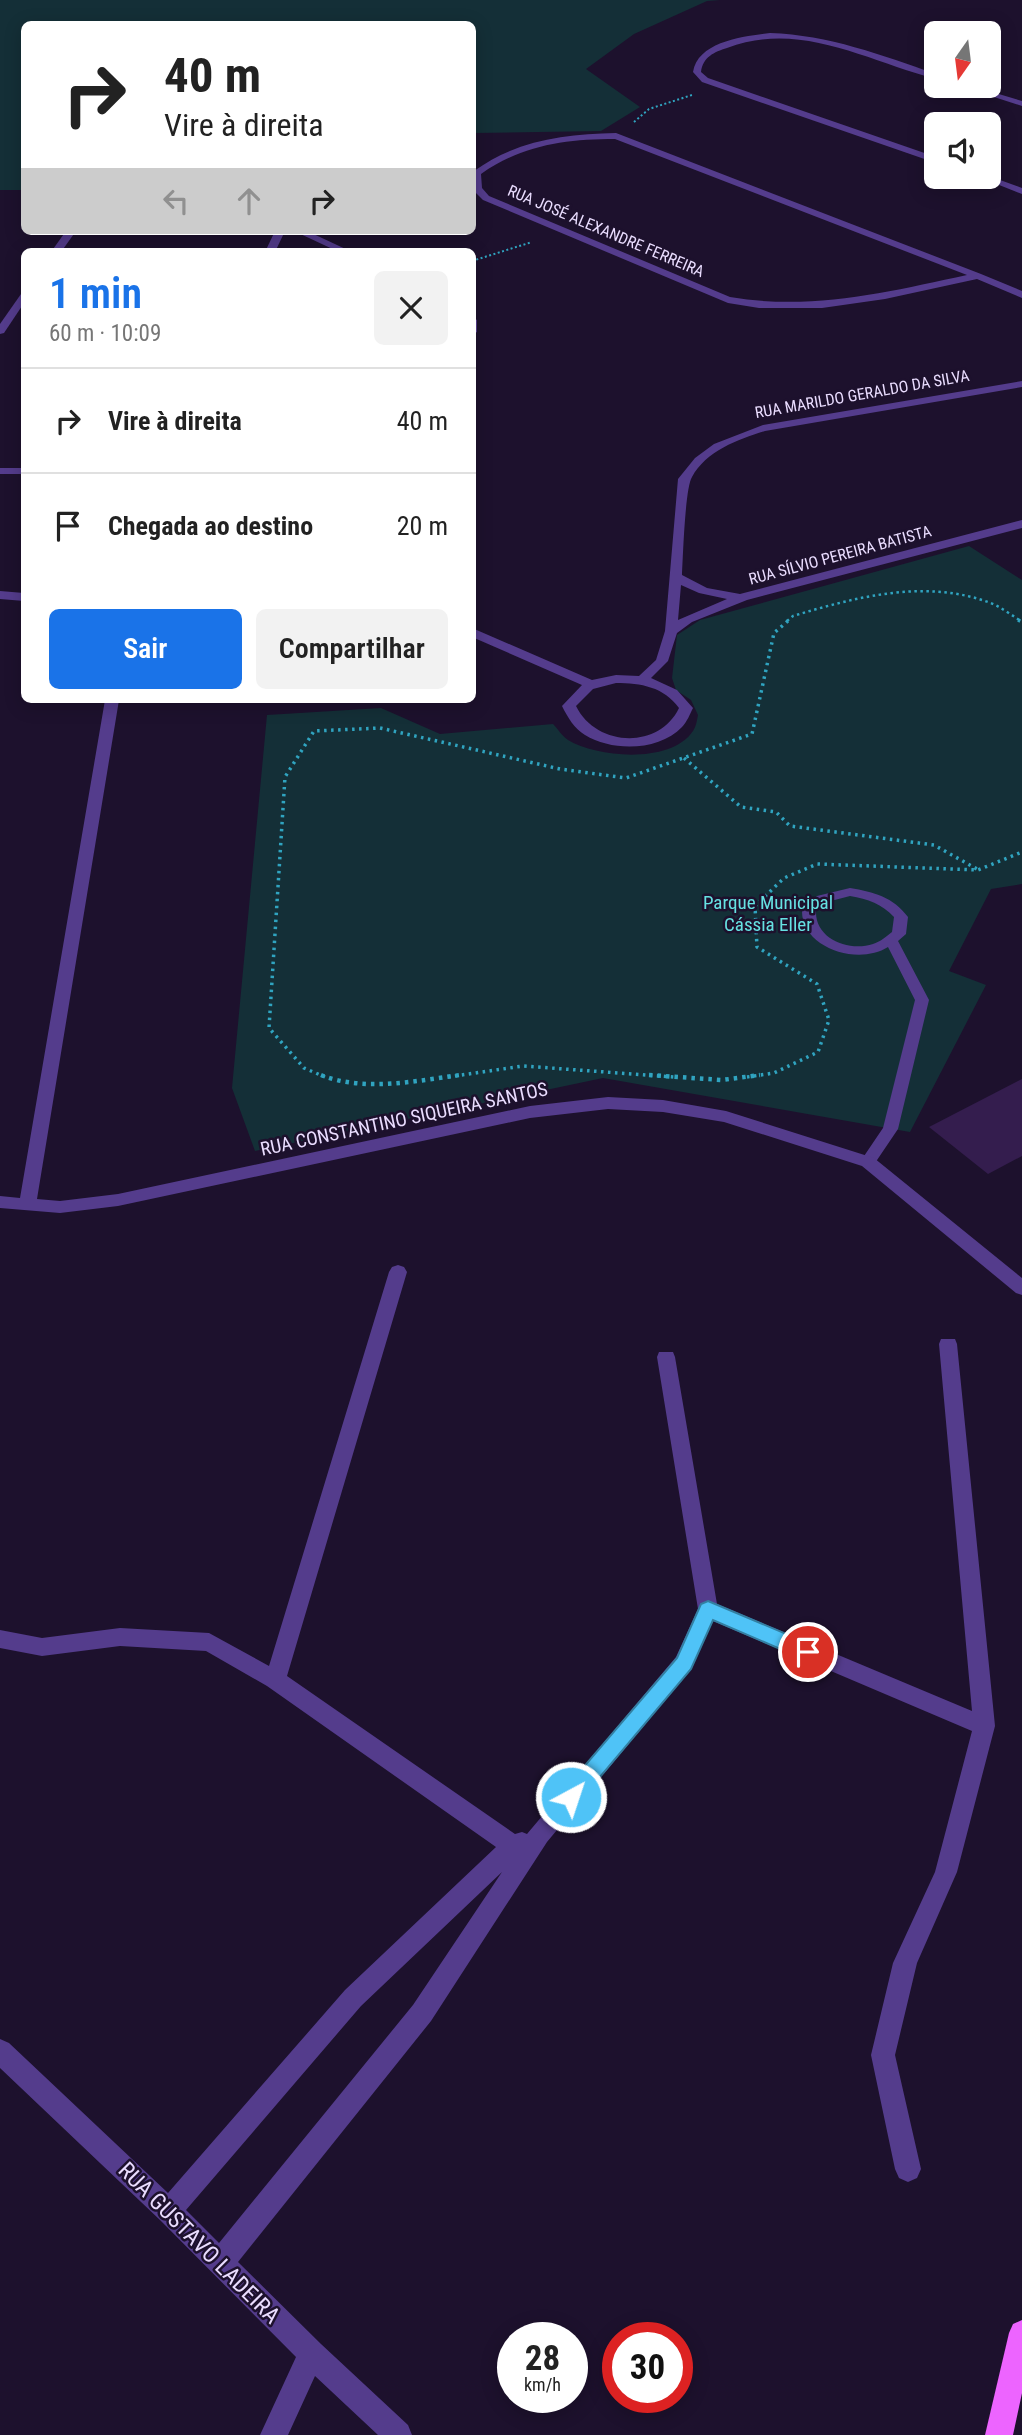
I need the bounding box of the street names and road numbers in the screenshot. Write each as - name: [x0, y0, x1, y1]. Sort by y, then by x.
- street label: RUA JOSÉ ALEXANDRE FERREIRA: [505, 181, 707, 281]
- street label: RUA MARILDO GERALDO DA SILVA: [753, 366, 971, 422]
- street label: RUA SÍLVIO PEREIRA BATISTA: [747, 521, 933, 589]
- street label: RUA CONSTANTINO SIQUEIRA SANTOS: [258, 1077, 550, 1161]
- street label: RUA GUSTAVO LADEIRA: [113, 2157, 285, 2329]

